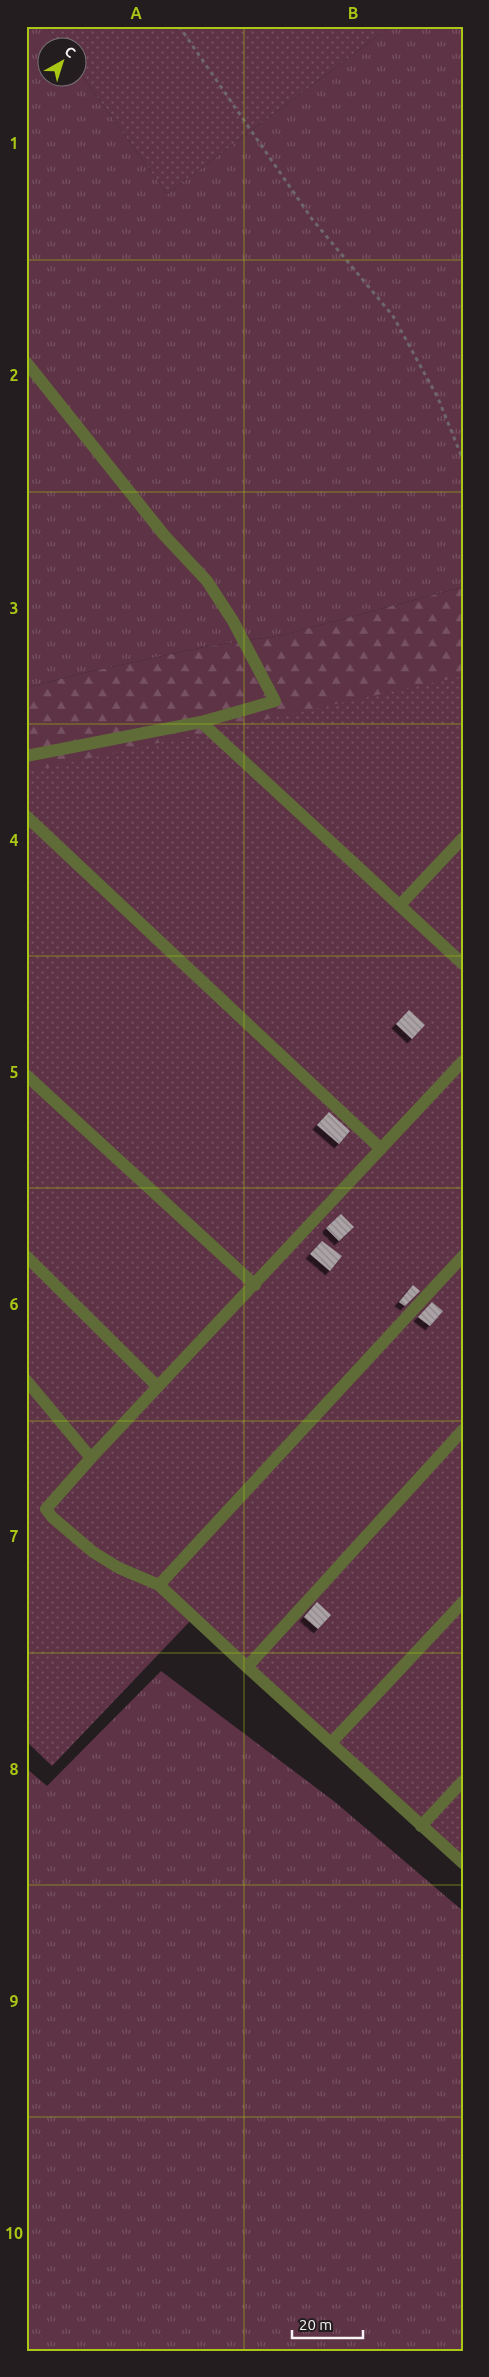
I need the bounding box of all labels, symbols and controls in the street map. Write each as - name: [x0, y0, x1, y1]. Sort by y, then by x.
- text: A: [130, 4, 142, 22]
- text: B: [348, 4, 358, 22]
- north arrow: [38, 38, 88, 88]
- text: С: [62, 43, 79, 61]
- text: 1: [9, 134, 19, 152]
- text: 2: [9, 366, 19, 384]
- text: 3: [9, 599, 19, 617]
- text: 4: [9, 831, 19, 849]
- text: 5: [9, 1063, 19, 1081]
- text: 6: [9, 1295, 19, 1313]
- text: 7: [9, 1527, 19, 1545]
- text: 8: [9, 1760, 19, 1778]
- text: 9: [9, 1992, 19, 2010]
- text: 10: [5, 2224, 23, 2242]
- scale bar: [292, 2307, 363, 2339]
- text: 20 m: [299, 2316, 332, 2333]

